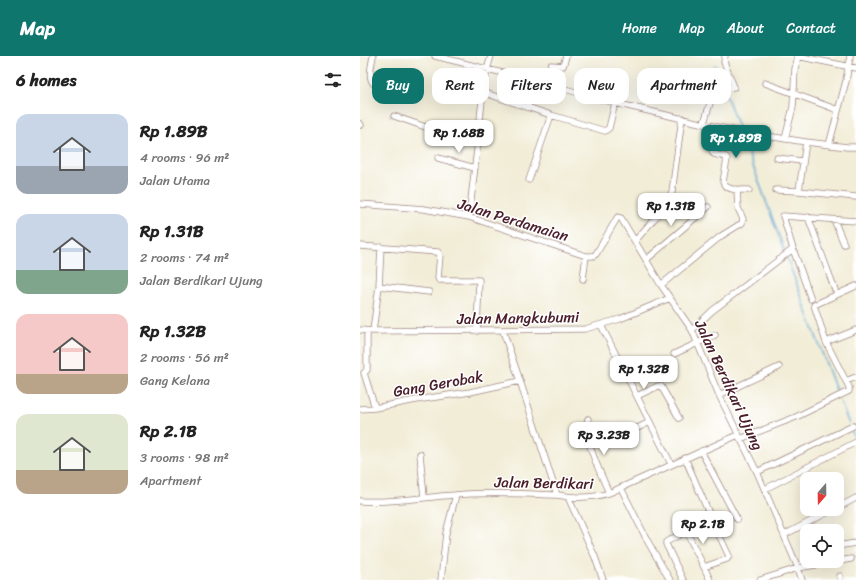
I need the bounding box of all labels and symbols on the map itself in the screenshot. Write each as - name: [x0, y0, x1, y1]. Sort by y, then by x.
- pin: Rp 1.68B: [418, 120, 500, 154]
- pin: Rp 1.89B: [695, 125, 777, 159]
- street label: Jalan Perdamaian: [453, 190, 572, 249]
- pin: Rp 1.31B: [630, 193, 712, 227]
- street label: Jalan Mangkubumi: [456, 304, 580, 332]
- street label: Jalan Berdikari Ujung: [687, 314, 771, 455]
- pin: Rp 1.32B: [603, 356, 685, 390]
- street label: Gang Gerobak: [391, 363, 485, 405]
- pin: Rp 3.23B: [563, 422, 645, 456]
- street label: Jalan Berdikari: [493, 469, 595, 497]
- north arrow: [800, 472, 844, 516]
- pin: Rp 2.1B: [666, 511, 740, 545]

